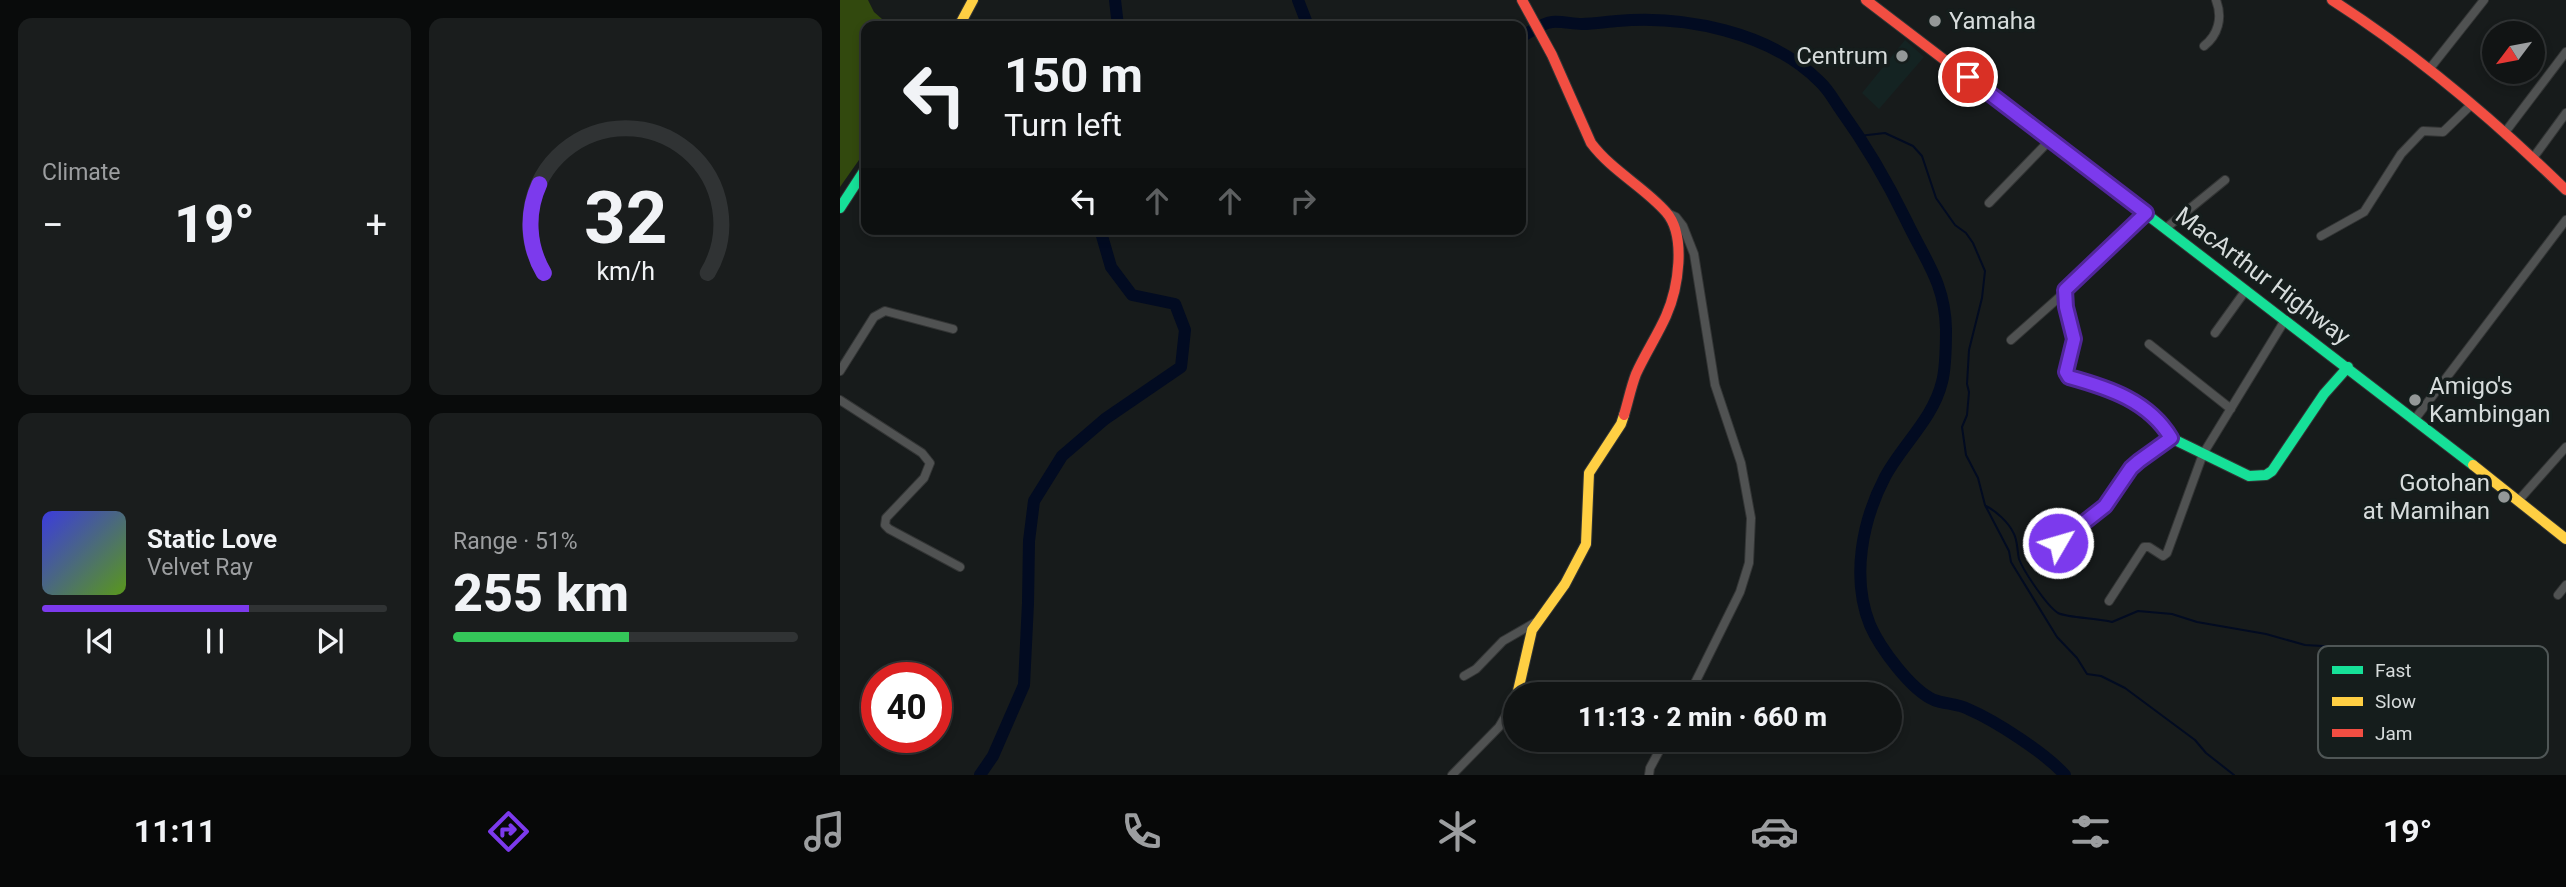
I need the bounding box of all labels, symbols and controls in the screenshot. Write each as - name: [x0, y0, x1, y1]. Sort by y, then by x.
- place label: Yamaha: [1949, 7, 2036, 35]
- marker: Yamaha: [1927, 13, 1943, 29]
- north arrow: [2482, 21, 2544, 84]
- map controls: [2482, 21, 2545, 84]
- place label: Centrum: [1796, 42, 1888, 70]
- text: 150 m: [1004, 47, 1143, 104]
- pin: [1938, 47, 1998, 107]
- marker: Centrum: [1894, 48, 1910, 64]
- icon: left: [889, 49, 980, 140]
- icon: arrive: [1949, 58, 1987, 96]
- text: Turn left: [1004, 106, 1122, 144]
- text: Climate: [42, 159, 121, 186]
- text: 32: [584, 175, 667, 261]
- icon: left: [1065, 182, 1103, 220]
- icon: ahead: [1138, 182, 1176, 220]
- icon: ahead: [1211, 182, 1249, 220]
- icon: right: [1284, 182, 1322, 220]
- text: 19°: [174, 194, 255, 255]
- street label: MacArthur Highway: [2170, 201, 2356, 351]
- text: −: [42, 203, 64, 247]
- text: +: [365, 203, 387, 247]
- text: km/h: [596, 256, 655, 285]
- place label: Amigo's Kambingan: [2429, 372, 2551, 428]
- marker: Amigo's Kambingan: [2407, 392, 2423, 408]
- place label: Gotohan at Mamihan: [2363, 469, 2490, 525]
- marker: Gotohan at Mamihan: [2496, 489, 2512, 505]
- position arrow: [2021, 506, 2095, 580]
- text: Static Love: [147, 524, 277, 554]
- text: Range · 51%: [453, 528, 578, 555]
- text: Velvet Ray: [147, 554, 253, 581]
- text: 255 km: [453, 563, 629, 624]
- icon: previous: [81, 622, 119, 660]
- icon: pause: [196, 622, 234, 660]
- icon: next: [311, 622, 349, 660]
- legend: [2318, 646, 2548, 758]
- text: Fast: [2375, 659, 2412, 682]
- speed limit sign: 40: [861, 662, 952, 753]
- text: Slow: [2375, 690, 2416, 713]
- text: 11:13 · 2 min · 660 m: [1578, 702, 1827, 732]
- text: Jam: [2375, 722, 2412, 745]
- icon: directions: [484, 807, 533, 856]
- icon: music: [800, 807, 849, 856]
- icon: phone: [1117, 807, 1166, 856]
- icon: climate: [1433, 807, 1482, 856]
- icon: car: [1750, 807, 1799, 856]
- icon: filters: [2066, 807, 2115, 856]
- text: 11:11: [134, 812, 216, 850]
- text: 19°: [2383, 812, 2432, 850]

